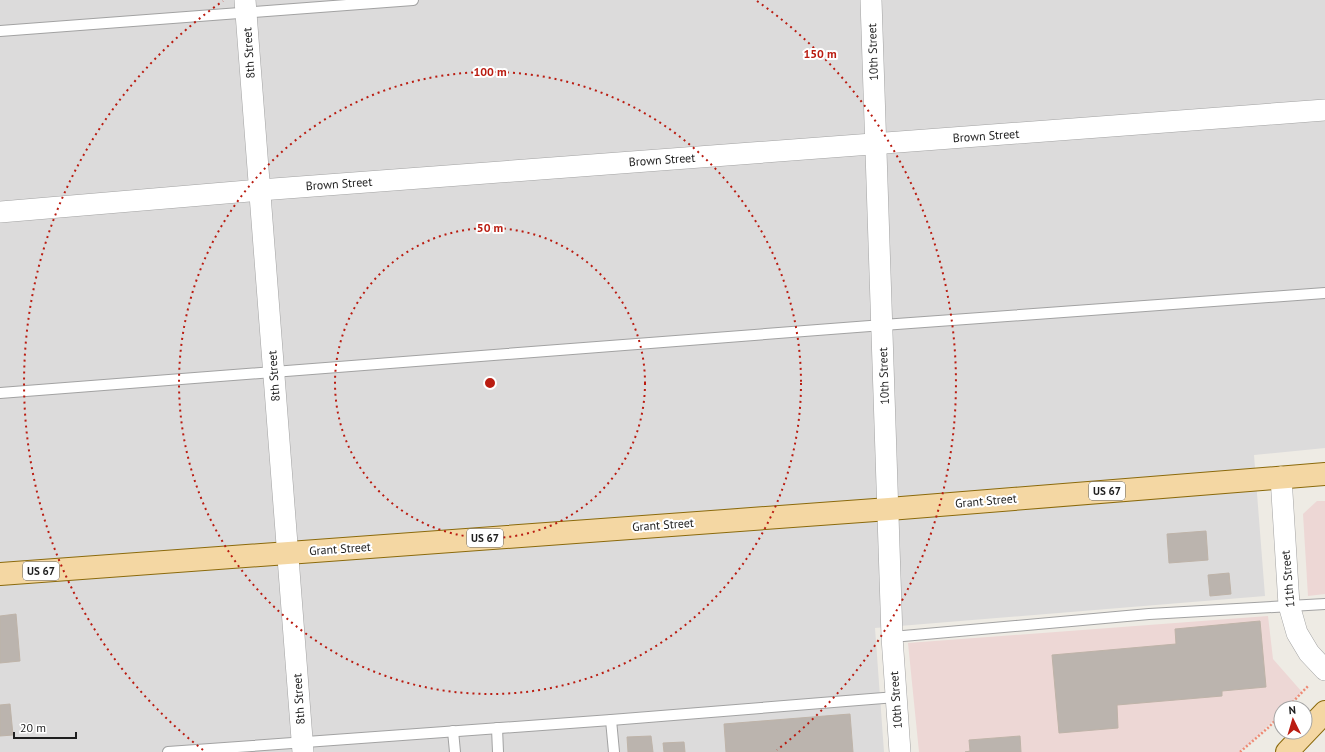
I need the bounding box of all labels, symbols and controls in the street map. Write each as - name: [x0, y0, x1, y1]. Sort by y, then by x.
- street label: 10th Street: [864, 23, 881, 81]
- street label: 8th Street: [239, 27, 258, 79]
- text: 150 m: [803, 46, 837, 61]
- text: 100 m: [473, 64, 507, 79]
- street label: Brown Street: [952, 126, 1020, 145]
- street label: Brown Street: [628, 150, 696, 169]
- street label: Brown Street: [305, 174, 373, 193]
- text: 50 m: [477, 220, 503, 235]
- street label: 10th Street: [875, 347, 892, 405]
- street label: 8th Street: [264, 350, 283, 402]
- centre of rings: [483, 376, 497, 390]
- road number: US 67: [1089, 482, 1125, 500]
- street label: Grant Street: [954, 490, 1017, 511]
- street label: Grant Street: [632, 515, 694, 534]
- road number: US 67: [467, 529, 503, 547]
- street label: Grant Street: [309, 539, 371, 558]
- street label: 11th Street: [1278, 550, 1297, 608]
- road number: US 67: [23, 562, 59, 580]
- street label: 10th Street: [886, 671, 905, 729]
- street label: 8th Street: [289, 673, 308, 725]
- north arrow: [1273, 700, 1313, 740]
- text: N: [1288, 703, 1296, 717]
- scale bar: [14, 714, 76, 740]
- text: 20 m: [20, 720, 46, 735]

